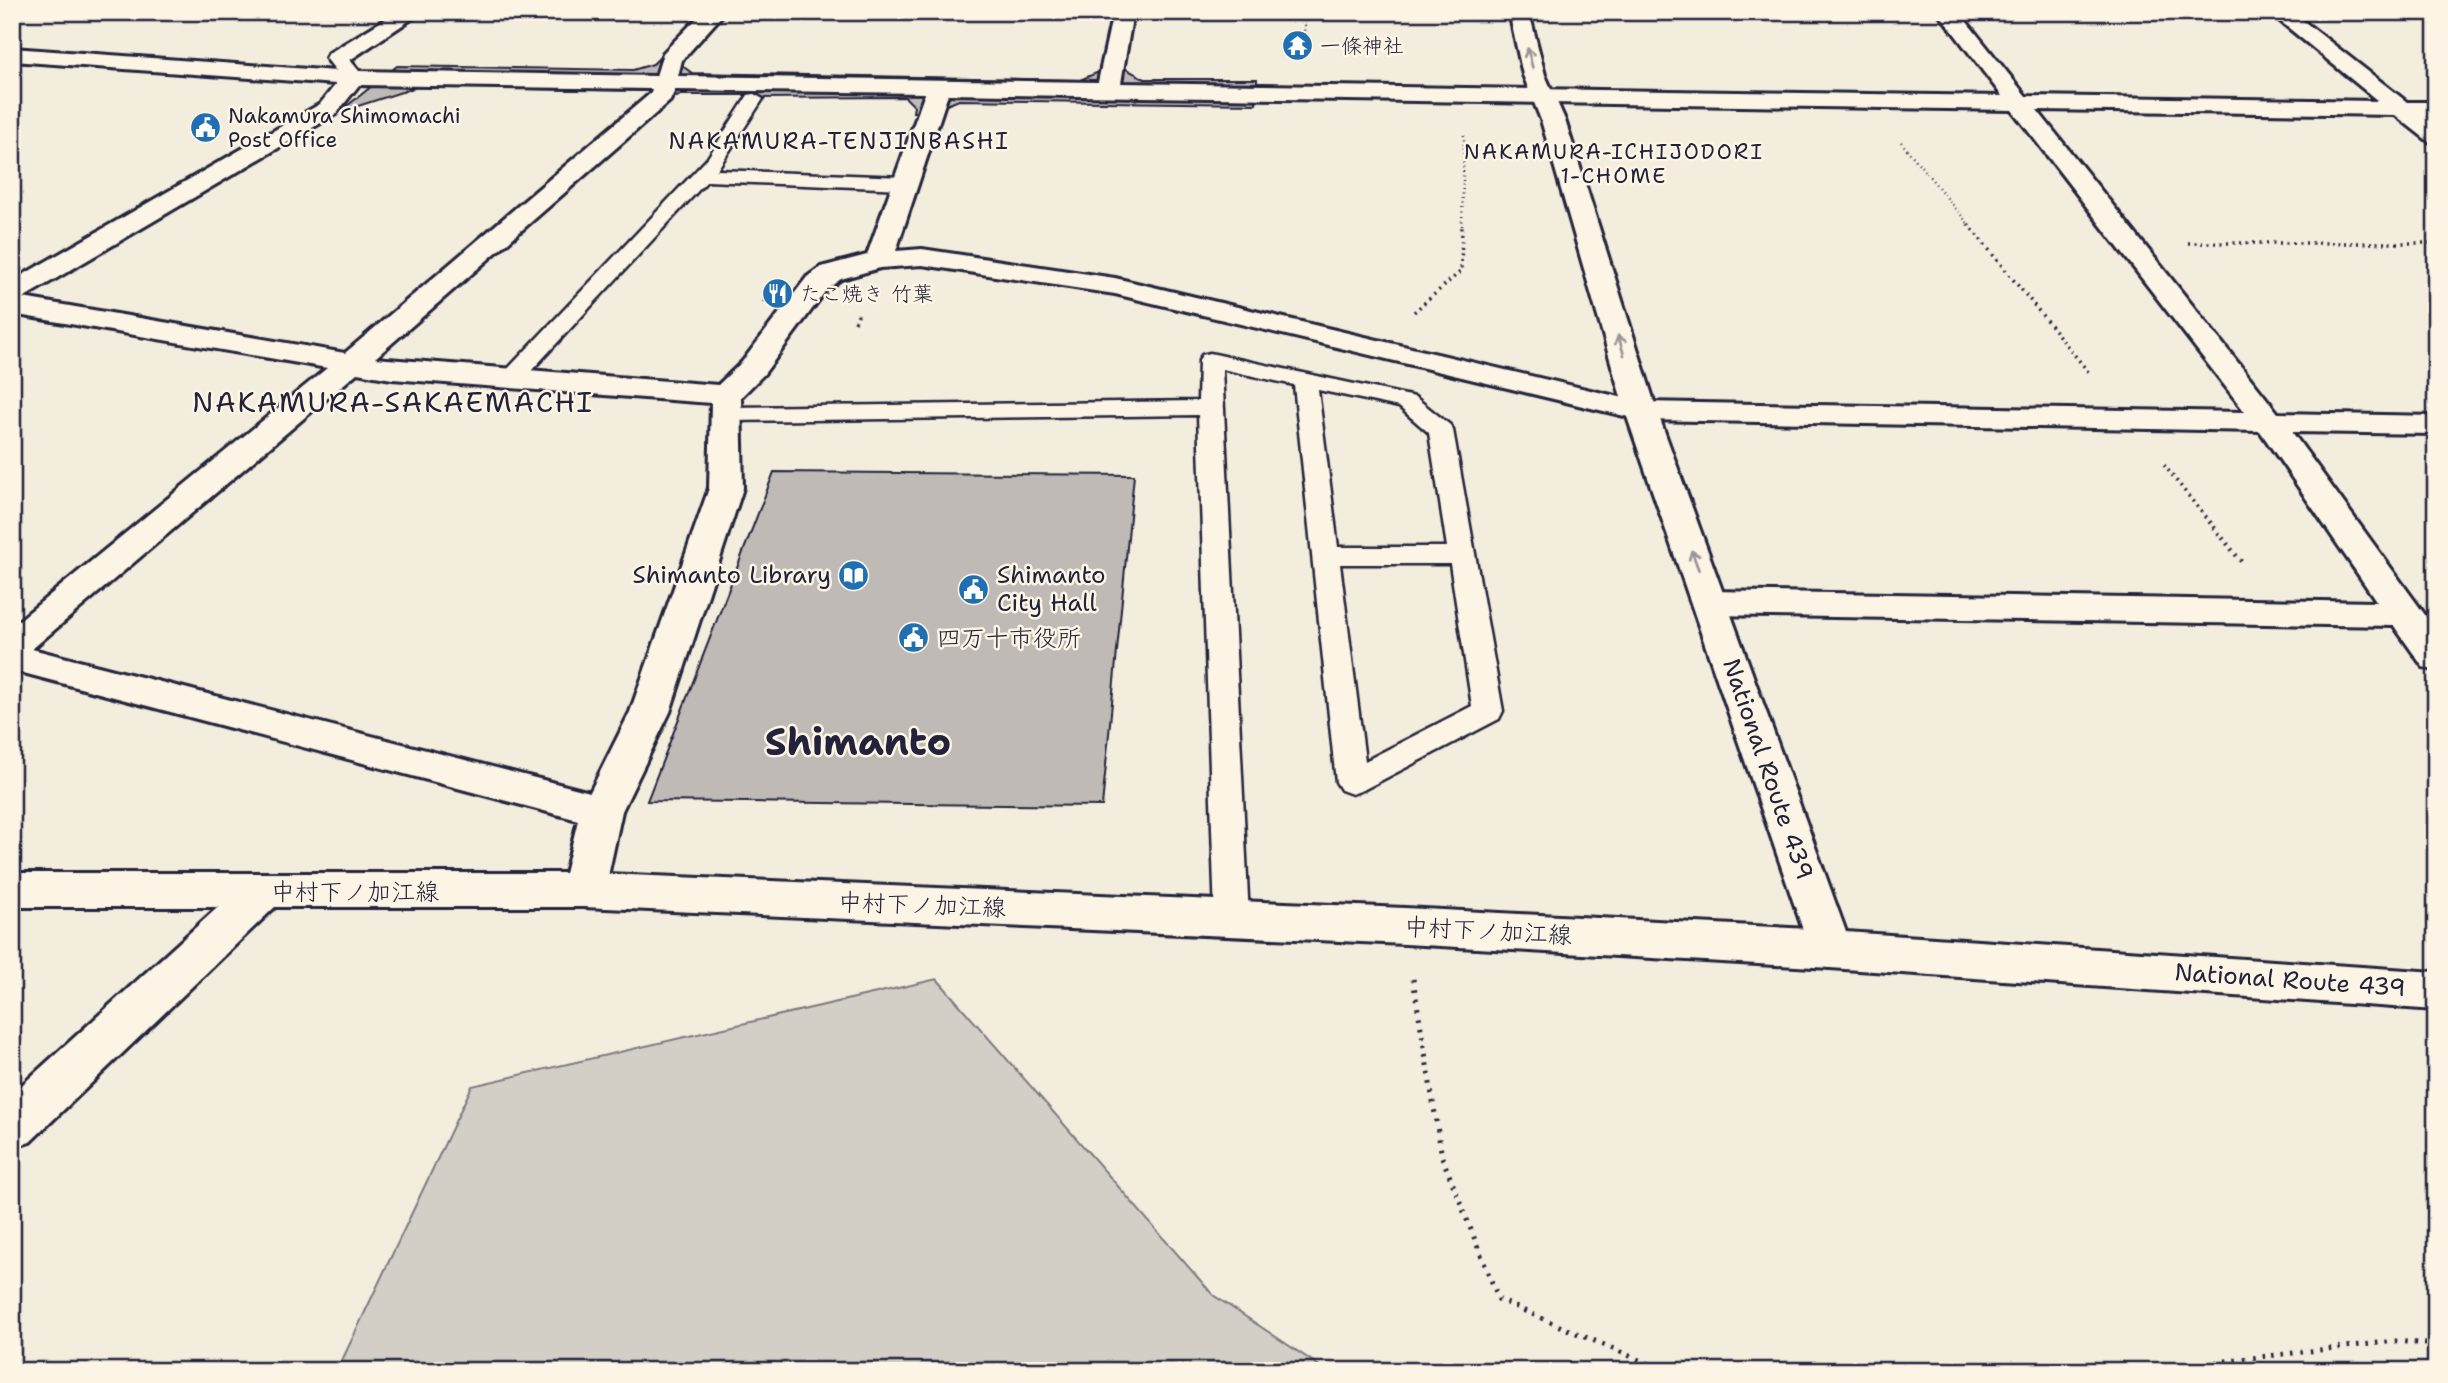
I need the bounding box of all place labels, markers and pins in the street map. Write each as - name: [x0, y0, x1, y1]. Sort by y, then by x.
- temple icon: 一條神社: [1280, 29, 1314, 63]
- place label: 一條神社: [1320, 32, 1404, 60]
- place label: Nakamura Shimomachi Post Office: [228, 102, 461, 154]
- public building icon: Nakamura Shimomachi Post Office: [188, 111, 222, 145]
- restaurant icon: たこ焼き 竹葉: [760, 277, 794, 311]
- place label: たこ焼き 竹葉: [800, 280, 933, 308]
- library icon: Shimanto Library: [837, 558, 871, 592]
- place label: Shimanto Library: [632, 559, 831, 591]
- place label: Shimanto City Hall: [997, 559, 1106, 619]
- public building icon: Shimanto City Hall: [957, 572, 991, 606]
- public building icon: 四万十市役所: [897, 621, 931, 655]
- place label: 四万十市役所: [937, 622, 1081, 654]

